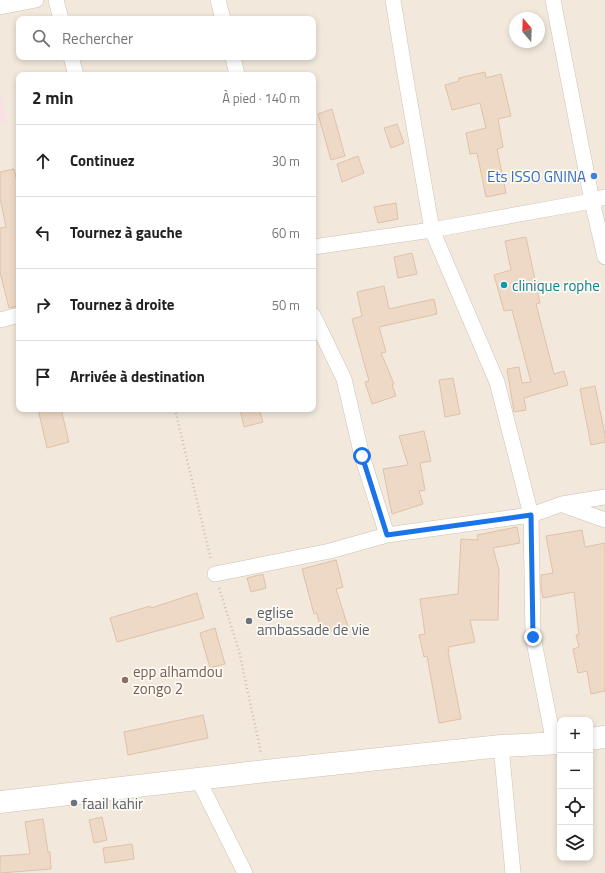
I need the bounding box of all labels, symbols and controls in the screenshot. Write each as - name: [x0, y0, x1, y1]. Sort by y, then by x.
- north arrow: [509, 12, 545, 48]
- search box: [16, 16, 316, 60]
- icon: search: [30, 27, 52, 49]
- text: Rechercher: [62, 27, 133, 50]
- text: 2 min: [32, 85, 73, 111]
- text: À pied · 140 m: [222, 88, 300, 108]
- text: Continuez: [70, 149, 135, 172]
- icon: ahead: [32, 150, 54, 172]
- text: 30 m: [272, 151, 300, 171]
- place label: Ets ISSO GNINA: [487, 165, 586, 188]
- marker: Ets ISSO GNINA: [589, 171, 599, 181]
- text: Tournez à gauche: [70, 221, 182, 244]
- icon: left: [32, 222, 54, 244]
- text: 60 m: [272, 223, 300, 243]
- place label: clinique rophe: [512, 274, 600, 297]
- marker: clinique rophe: [499, 280, 509, 290]
- text: Tournez à droite: [70, 293, 175, 316]
- icon: right: [32, 294, 54, 316]
- text: 50 m: [272, 295, 300, 315]
- text: Arrivée à destination: [70, 365, 205, 388]
- icon: arrive: [32, 366, 54, 388]
- route start: [353, 447, 371, 465]
- place label: eglise ambassade de vie: [257, 601, 370, 641]
- marker: eglise ambassade de vie: [244, 616, 254, 626]
- route end: [524, 628, 542, 646]
- place label: epp alhamdou zongo 2: [133, 660, 223, 700]
- marker: epp alhamdou zongo 2: [120, 675, 130, 685]
- map controls: [557, 717, 593, 861]
- button: +: [557, 717, 593, 753]
- button: −: [557, 753, 593, 789]
- button: locate: [557, 789, 593, 825]
- place label: faail kahir: [82, 792, 143, 815]
- marker: faail kahir: [69, 798, 79, 808]
- button: layers: [557, 825, 593, 861]

